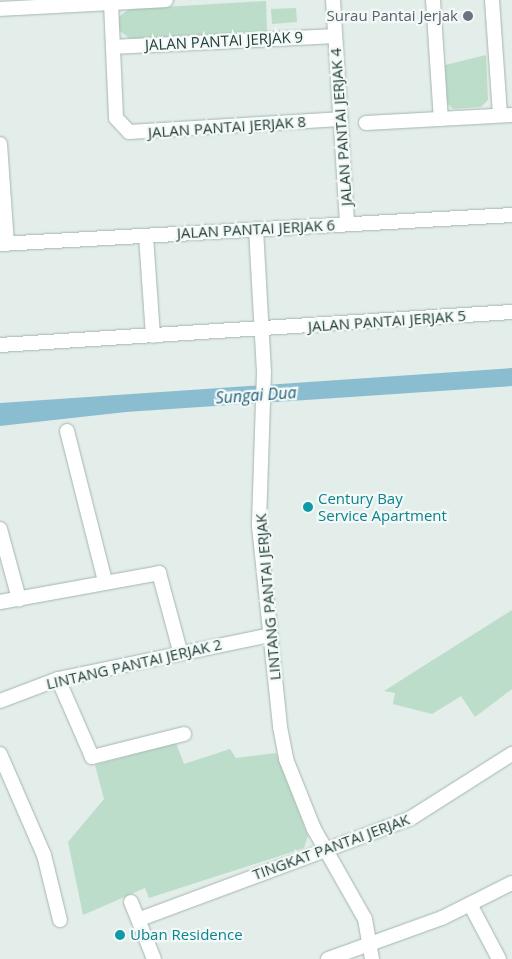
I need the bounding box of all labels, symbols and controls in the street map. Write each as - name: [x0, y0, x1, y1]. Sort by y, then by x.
- place label: Surau Pantai Jerjak: [327, 7, 458, 25]
- marker: Surau Pantai Jerjak: [462, 10, 474, 22]
- street label: JALAN PANTAI JERJAK 9: [144, 28, 304, 54]
- street label: JALAN PANTAI JERJAK 4: [326, 47, 356, 207]
- street label: JALAN PANTAI JERJAK 8: [147, 112, 307, 142]
- street label: JALAN PANTAI JERJAK 6: [176, 216, 336, 242]
- street label: JALAN PANTAI JERJAK 5: [307, 306, 467, 336]
- water label: Sungai Dua: [215, 383, 297, 407]
- place label: Century Bay Service Apartment: [318, 489, 447, 524]
- marker: Century Bay Service Apartment: [302, 501, 314, 513]
- street label: LINTANG PANTAI JERJAK: [252, 513, 284, 681]
- street label: LINTANG PANTAI JERJAK 2: [44, 635, 224, 693]
- street label: TINGKAT PANTAI JERJAK: [250, 810, 412, 884]
- place label: Uban Residence: [130, 926, 243, 944]
- marker: Uban Residence: [114, 929, 126, 941]

